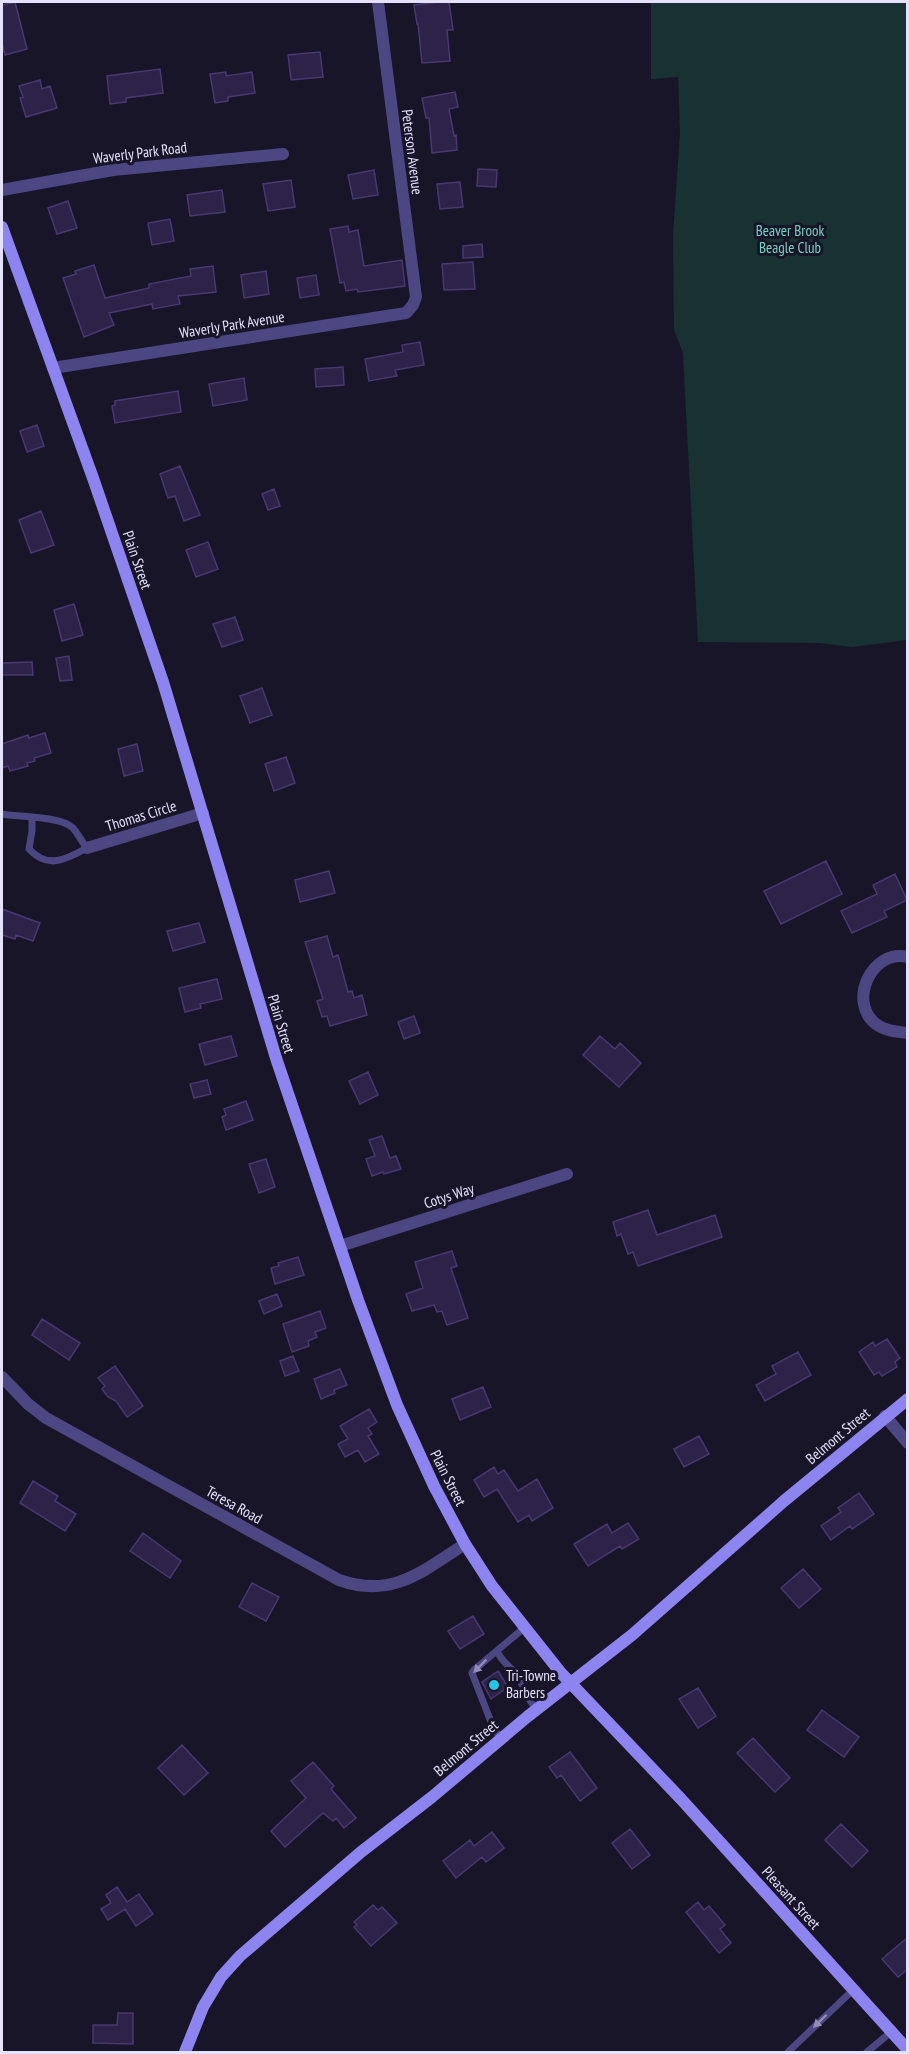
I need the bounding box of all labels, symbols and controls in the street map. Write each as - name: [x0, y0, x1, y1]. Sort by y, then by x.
- street label: Peterson Avenue: [398, 108, 427, 196]
- street label: Waverly Park Road: [92, 137, 188, 168]
- park label: Beaver Brook Beagle Club: [756, 221, 824, 257]
- street label: Waverly Park Avenue: [178, 307, 286, 342]
- street label: Plain Street: [119, 528, 156, 591]
- street label: Thomas Circle: [103, 796, 179, 835]
- street label: Plain Street: [264, 992, 299, 1055]
- street label: Cotys Way: [421, 1178, 477, 1213]
- street label: Belmont Street: [802, 1403, 874, 1468]
- street label: Plain Street: [426, 1447, 471, 1509]
- street label: Teresa Road: [203, 1481, 266, 1528]
- one-way arrow: [473, 1659, 487, 1673]
- place label: Tri-Towne Barbers: [506, 1666, 556, 1702]
- marker: Tri-Towne Barbers: [487, 1678, 501, 1692]
- street label: Belmont Street: [430, 1715, 502, 1780]
- street label: Pleasant Street: [758, 1862, 825, 1933]
- one-way arrow: [814, 2014, 828, 2028]

